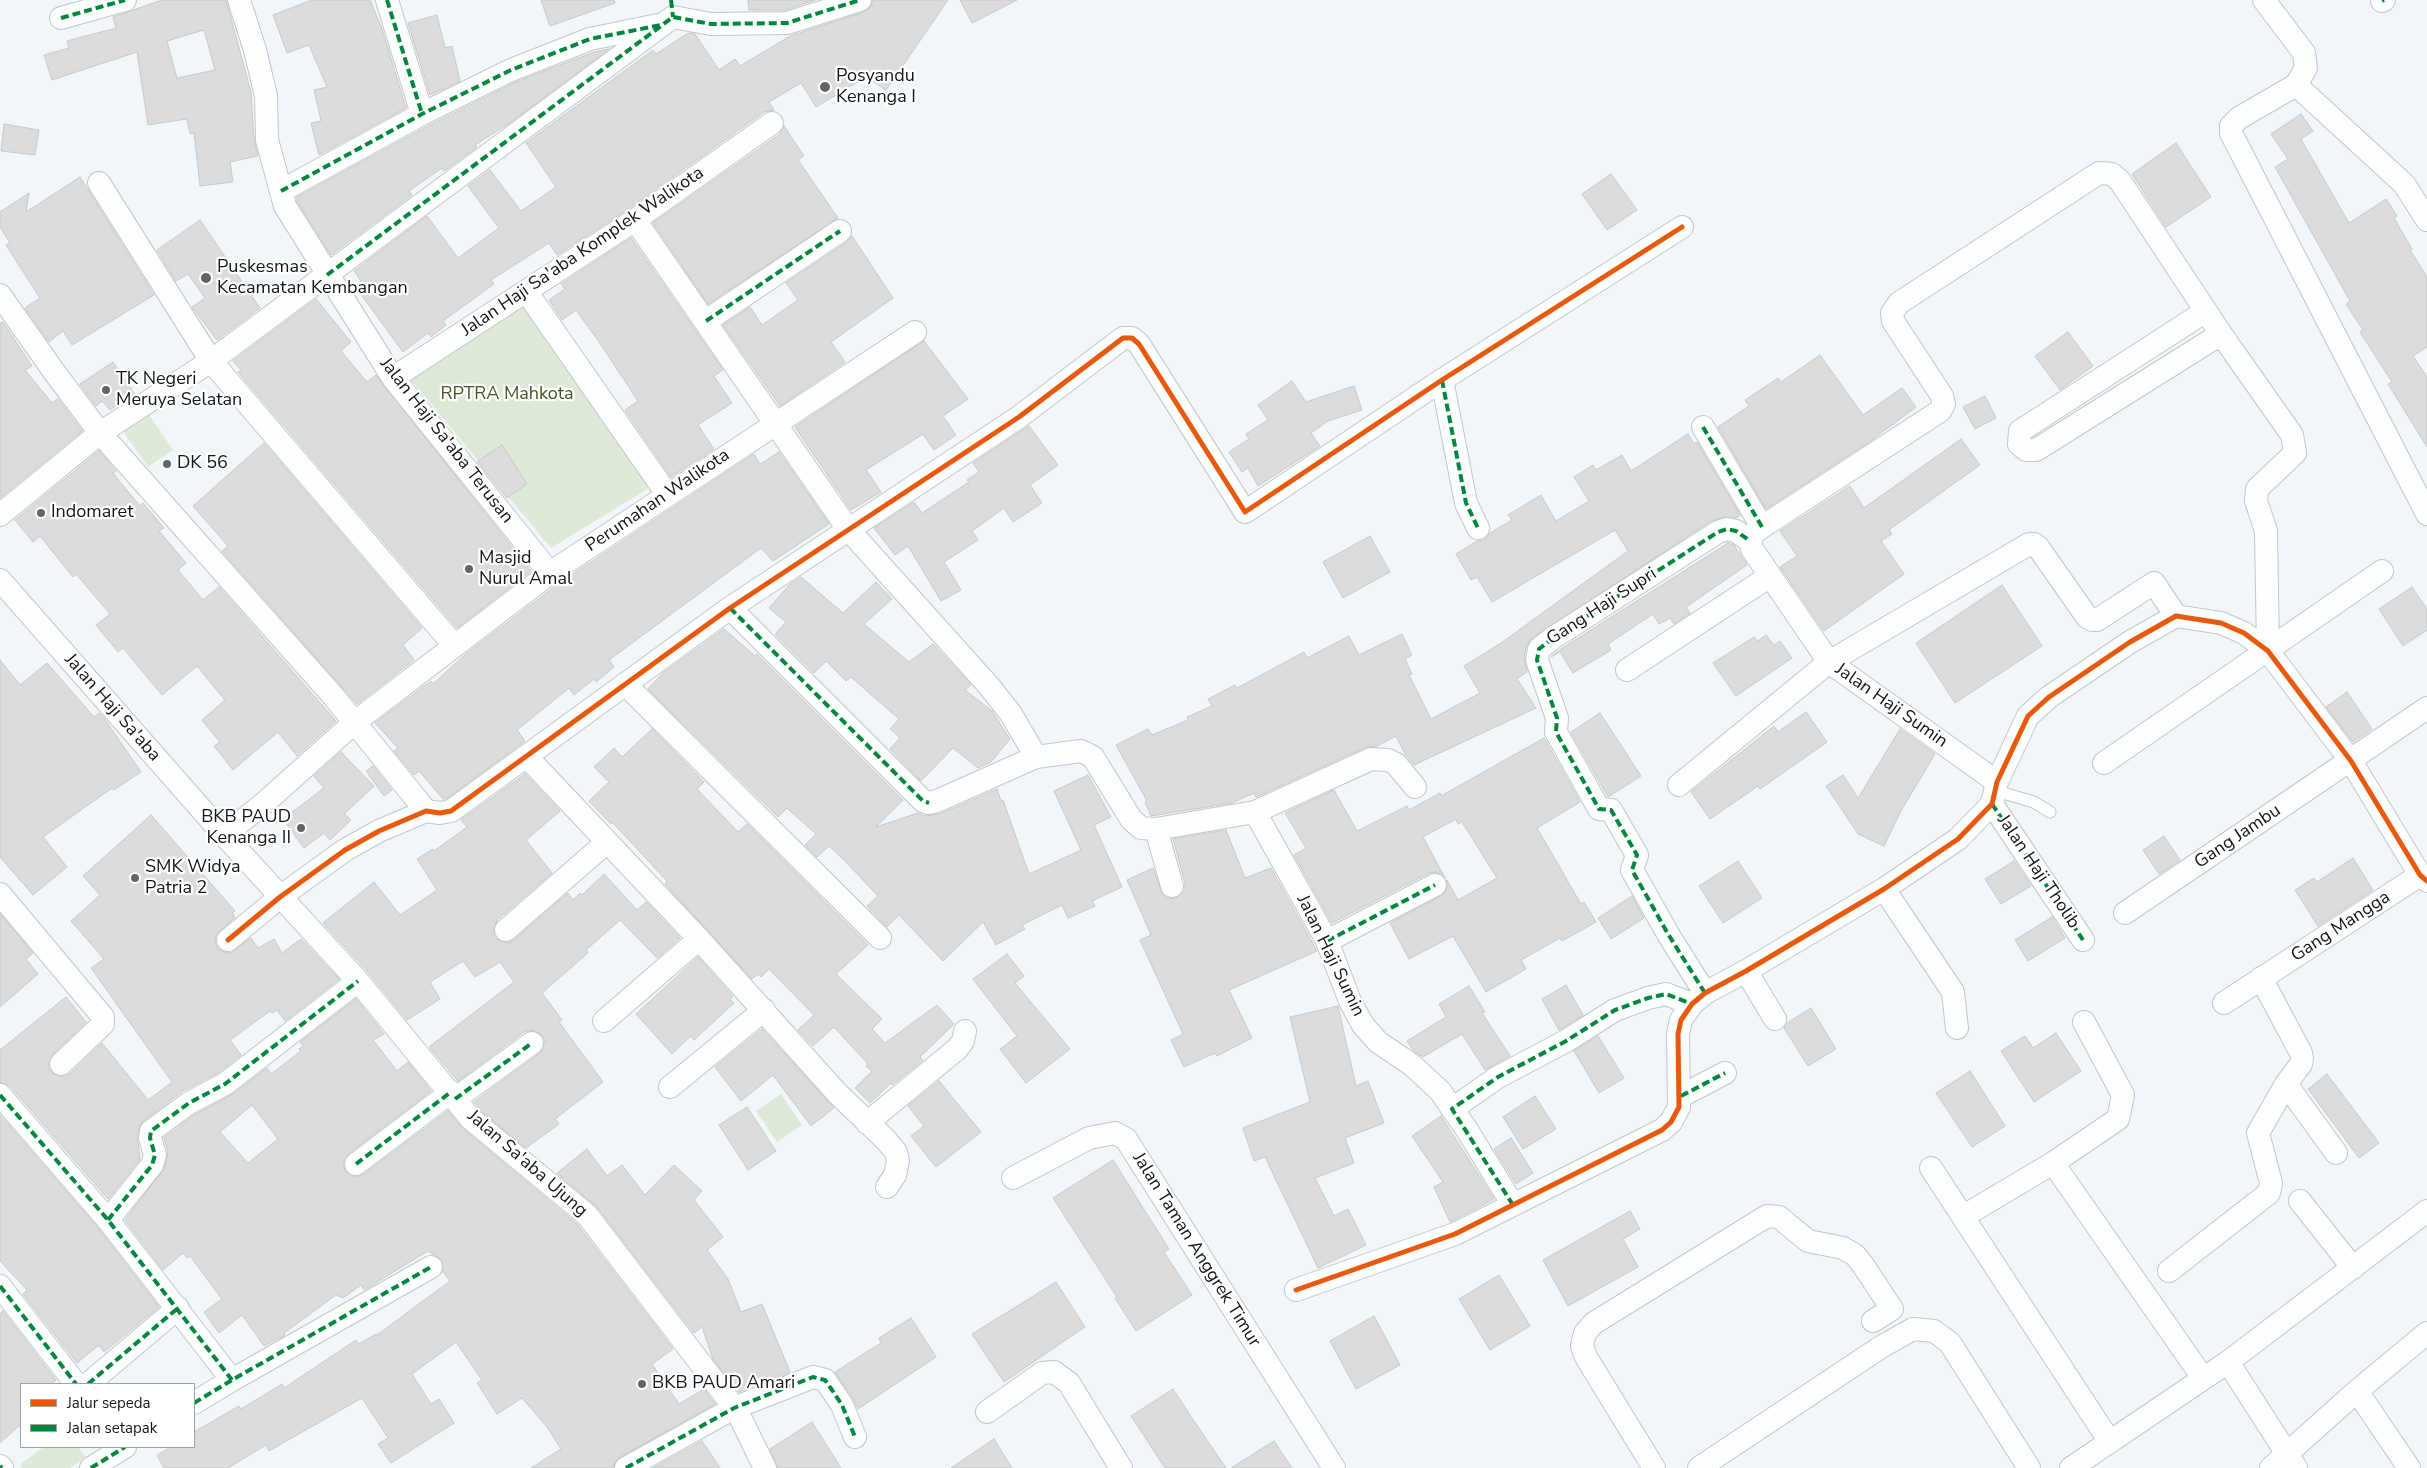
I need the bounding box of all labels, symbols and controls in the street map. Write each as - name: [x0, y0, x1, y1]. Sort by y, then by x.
- place label: Posyandu Kenanga I: [836, 66, 916, 108]
- marker: Posyandu Kenanga I: [818, 80, 832, 94]
- street label: Jalan Haji Sa'aba Komplek Walikota: [458, 163, 708, 341]
- place label: Puskesmas Kecamatan Kembangan: [217, 257, 408, 300]
- marker: Puskesmas Kecamatan Kembangan: [199, 271, 213, 285]
- street label: Jalan Haji Sa'aba Terusan: [375, 354, 517, 528]
- place label: TK Negeri Meruya Selatan: [116, 369, 242, 412]
- marker: TK Negeri Meruya Selatan: [100, 384, 112, 396]
- park label: RPTRA Mahkota: [440, 384, 574, 406]
- street label: Perumahan Walikota: [582, 445, 734, 557]
- place label: DK 56: [177, 453, 228, 475]
- marker: DK 56: [161, 458, 173, 470]
- place label: Indomaret: [51, 502, 133, 524]
- marker: Indomaret: [35, 507, 47, 519]
- place label: Masjid Nurul Amal: [479, 548, 572, 590]
- marker: Masjid Nurul Amal: [463, 563, 475, 575]
- street label: Gang Haji Supri: [1543, 563, 1661, 651]
- street label: Jalan Haji Sa'aba: [59, 650, 165, 766]
- street label: Jalan Haji Sumin: [1831, 659, 1951, 753]
- street label: Gang Jambu: [2191, 800, 2285, 874]
- place label: BKB PAUD Kenanga II: [201, 807, 291, 850]
- street label: Jalan Haji Tholib: [1992, 811, 2084, 933]
- marker: BKB PAUD Kenanga II: [295, 822, 307, 834]
- place label: SMK Widya Patria 2: [145, 857, 240, 900]
- marker: SMK Widya Patria 2: [129, 872, 141, 884]
- street label: Gang Mangga: [2287, 887, 2395, 967]
- street label: Jalan Haji Sumin: [1291, 892, 1369, 1020]
- street label: Jalan Sa'aba Ujung: [463, 1106, 591, 1222]
- street label: Jalan Taman Anggrek Timur: [1127, 1149, 1265, 1351]
- place label: BKB PAUD Amari: [652, 1373, 795, 1395]
- marker: BKB PAUD Amari: [636, 1378, 648, 1390]
- legend: [20, 1383, 195, 1448]
- text: Jalur sepeda: [67, 1393, 151, 1413]
- text: Jalan setapak: [67, 1418, 157, 1438]

